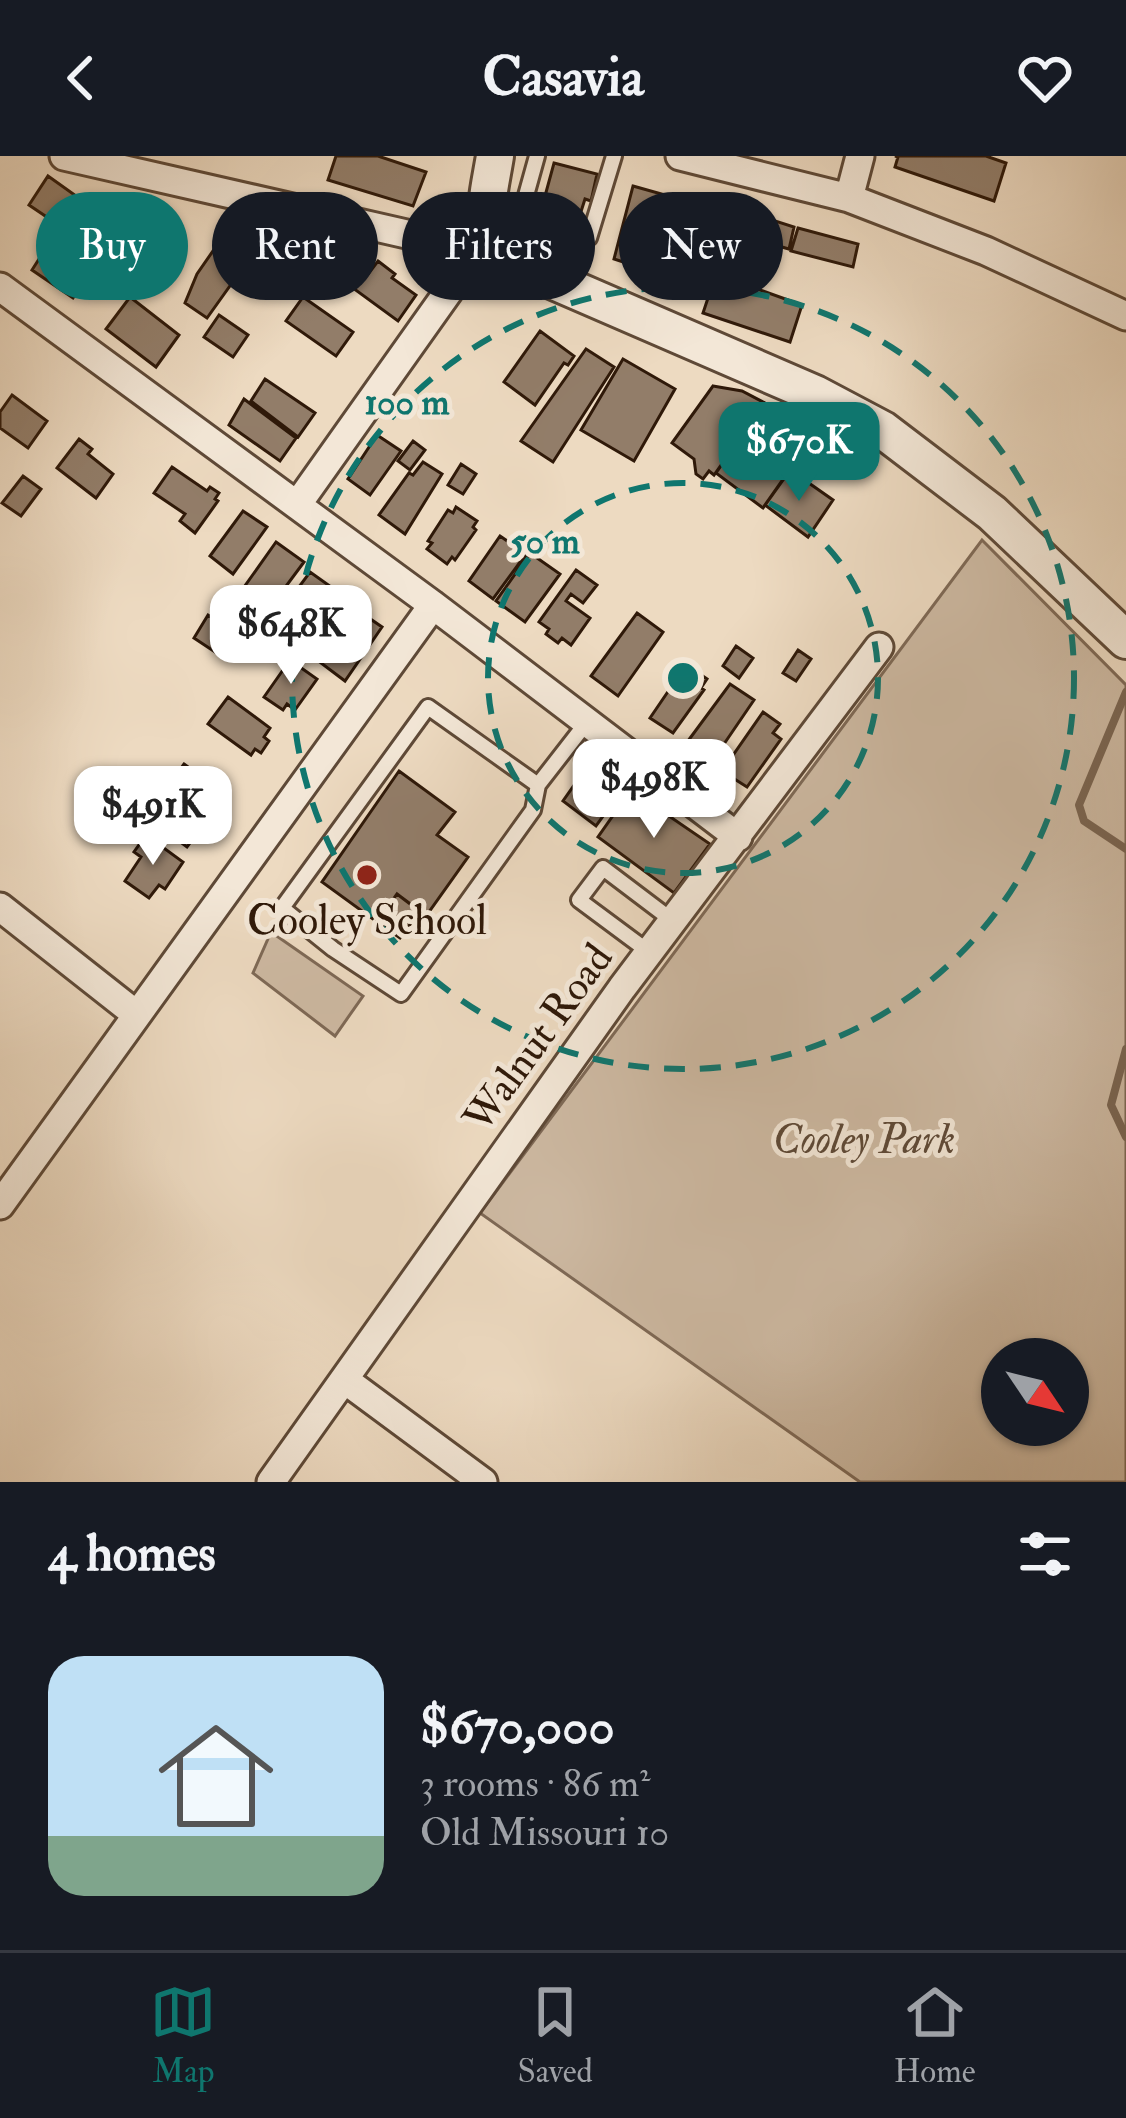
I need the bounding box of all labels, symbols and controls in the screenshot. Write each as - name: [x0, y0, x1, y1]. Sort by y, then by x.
- text: Casavia: [482, 44, 644, 112]
- icon: back: [48, 45, 114, 111]
- icon: heart: [1012, 45, 1078, 111]
- chip: Buy: [36, 192, 188, 300]
- chip: Rent: [212, 192, 378, 300]
- chip: Filters: [402, 192, 595, 300]
- chip: New: [619, 192, 783, 300]
- text: 100 m: [364, 380, 450, 425]
- pin: $670K: [715, 402, 883, 504]
- text: $670K: [746, 416, 852, 465]
- text: 50 m: [510, 519, 580, 564]
- pin: $648K: [207, 585, 375, 687]
- text: $648K: [237, 599, 345, 648]
- centre of rings: [662, 657, 704, 699]
- pin: $498K: [570, 739, 738, 841]
- text: $498K: [600, 753, 708, 802]
- pin: $491K: [69, 766, 237, 868]
- text: $491K: [101, 780, 205, 829]
- marker: Cooley School: [354, 862, 380, 888]
- place label: Cooley School: [247, 895, 487, 947]
- street label: Walnut Road: [452, 934, 625, 1143]
- park label: Cooley Park: [773, 1114, 955, 1166]
- north arrow: [981, 1338, 1089, 1446]
- map controls: [981, 1338, 1089, 1446]
- icon: filters: [1012, 1521, 1078, 1587]
- text: 4 homes: [48, 1522, 216, 1586]
- text: $670,000: [420, 1695, 615, 1759]
- icon: home: [144, 1704, 288, 1848]
- text: 3 rooms · 86 m²: [420, 1759, 650, 1808]
- text: Old Missouri 10: [420, 1808, 669, 1857]
- tab: Map: [150, 1979, 216, 2092]
- tab: Saved: [517, 1979, 593, 2092]
- tab: Home: [894, 1979, 976, 2092]

